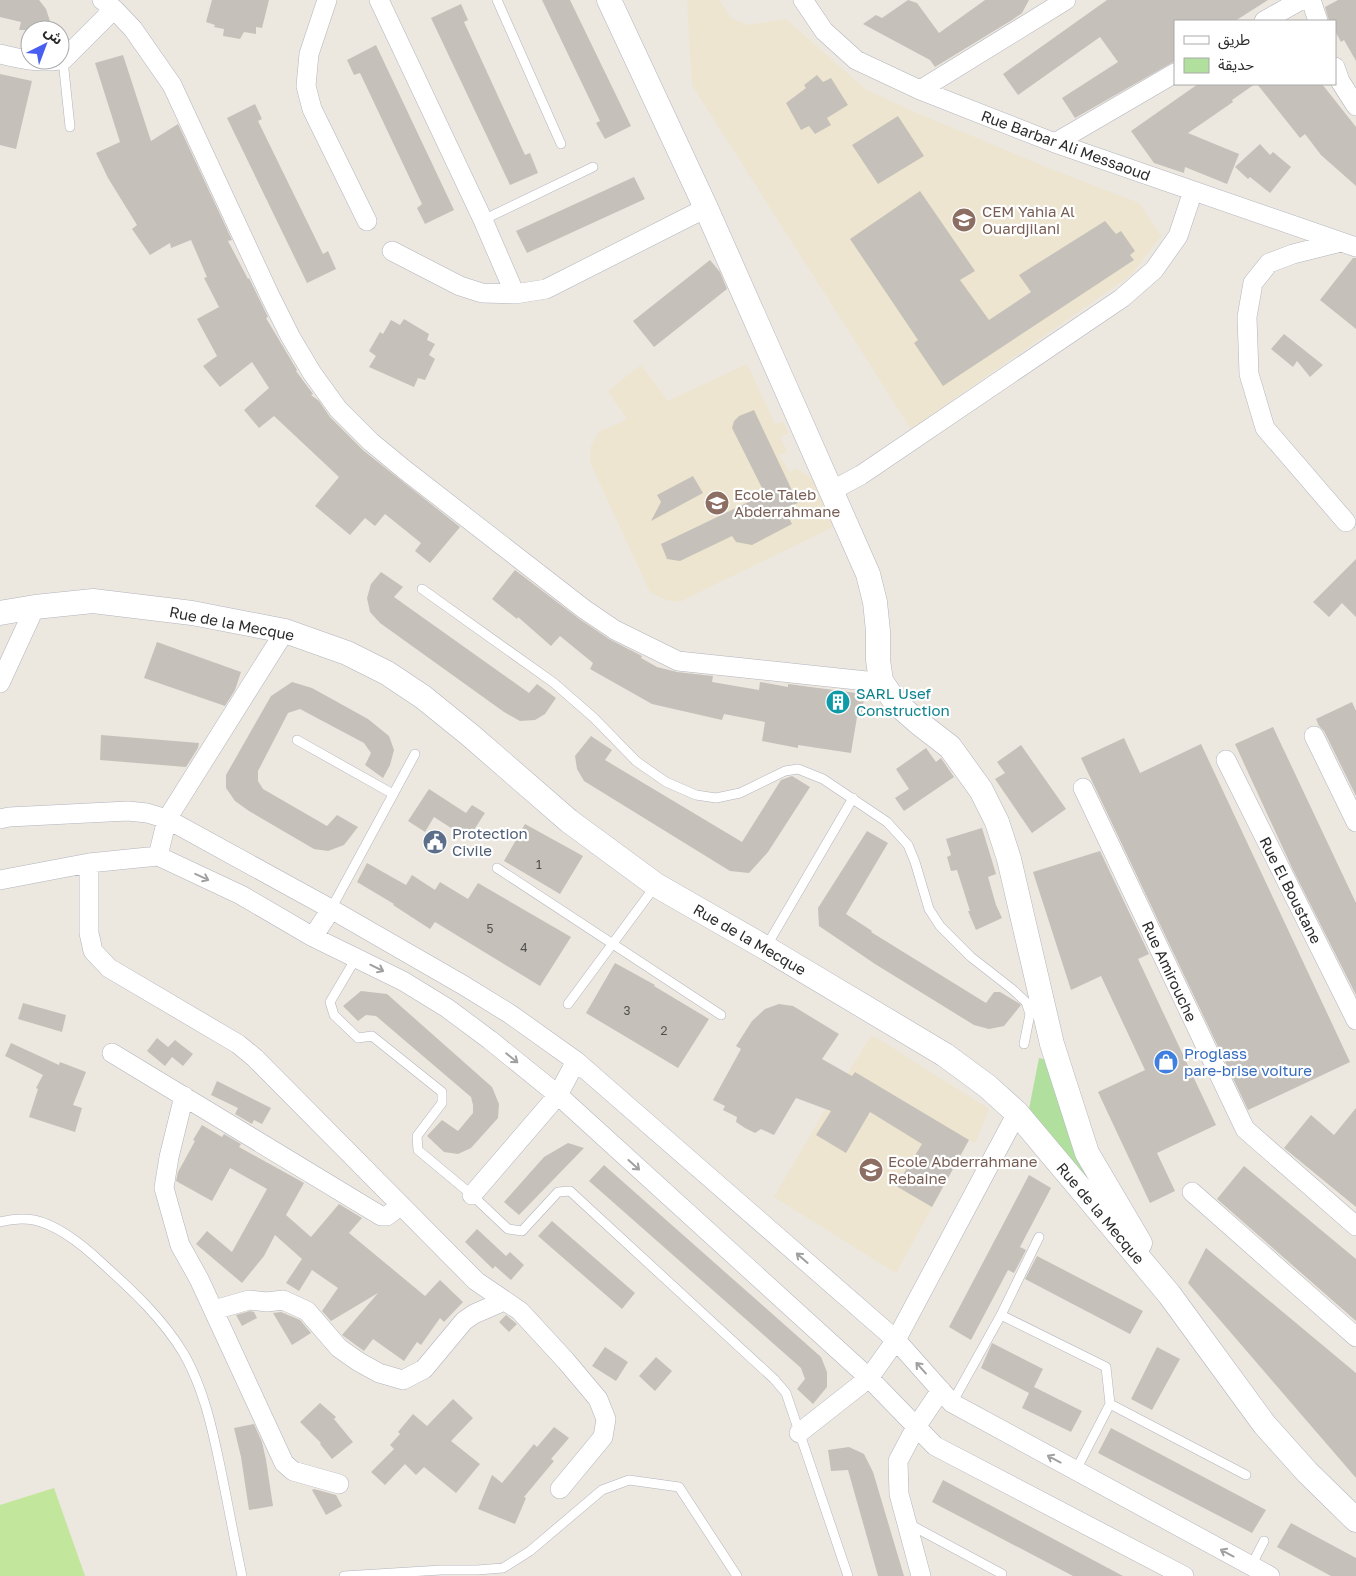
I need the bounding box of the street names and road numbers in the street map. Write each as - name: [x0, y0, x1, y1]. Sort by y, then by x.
- street label: Rue Barbar Ali Messaoud: [979, 106, 1153, 184]
- street label: Rue de la Mecque: [168, 602, 296, 644]
- street label: Rue El Boustane: [1256, 834, 1326, 947]
- street label: Rue de la Mecque: [691, 899, 810, 979]
- street label: Rue Amirouche: [1139, 918, 1201, 1024]
- street label: Rue de la Mecque: [1053, 1159, 1149, 1268]

